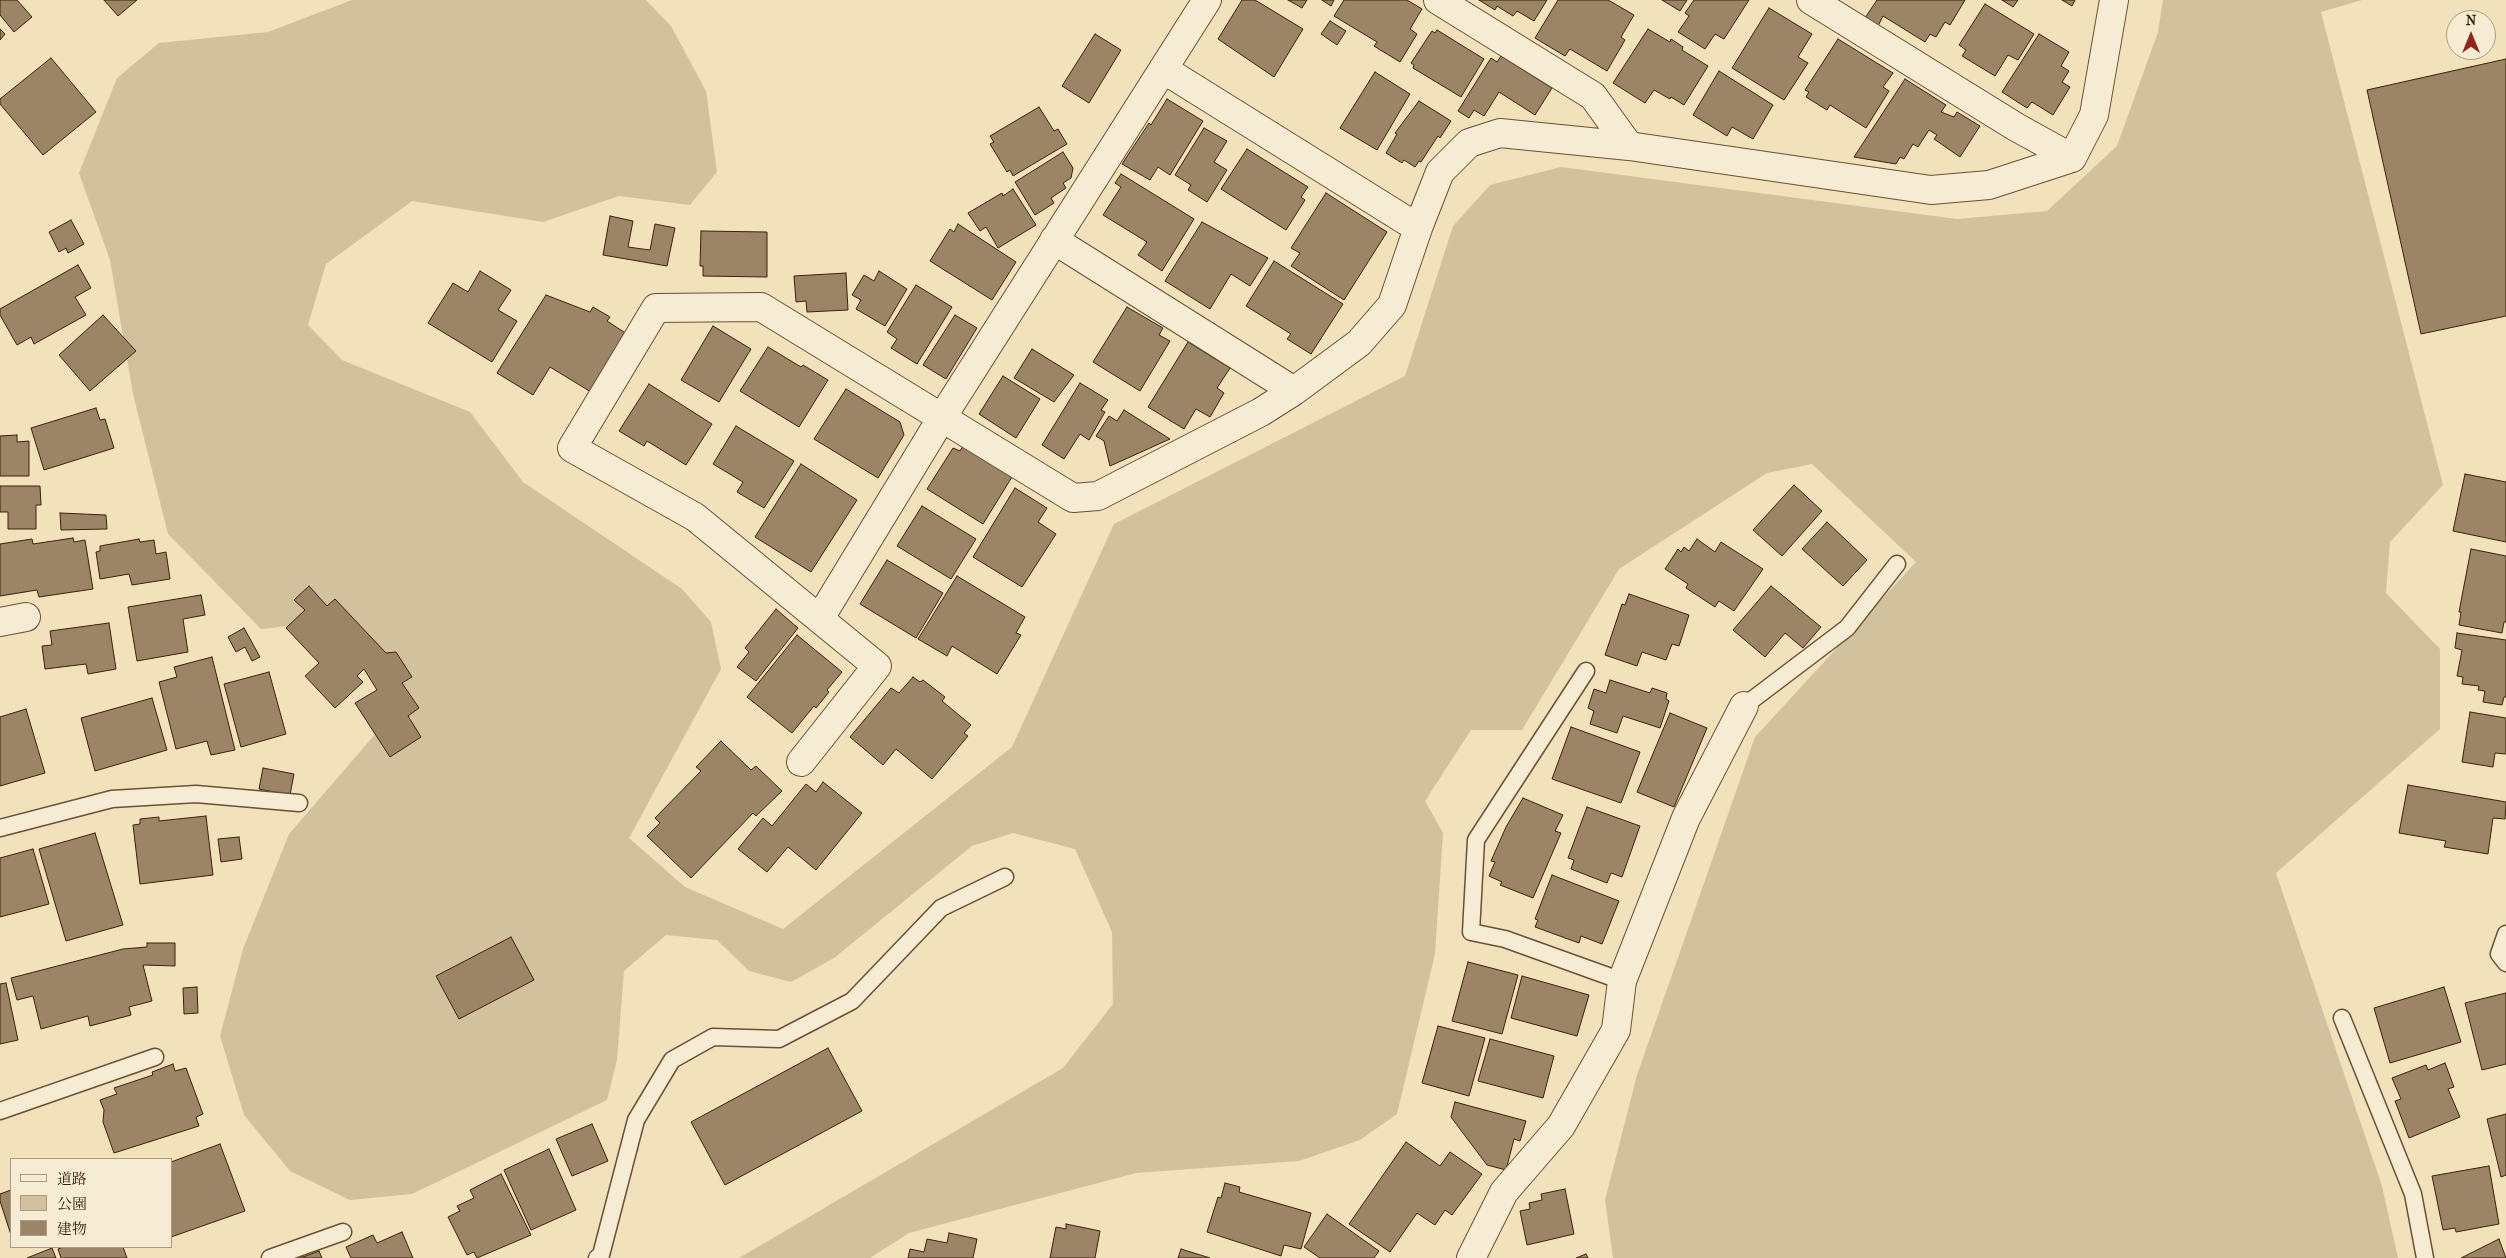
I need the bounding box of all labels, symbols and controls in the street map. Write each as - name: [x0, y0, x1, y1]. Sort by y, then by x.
- north arrow: [2446, 10, 2496, 60]
- text: N: [2466, 12, 2476, 29]
- legend: [10, 1158, 172, 1248]
- text: 道路: [57, 1170, 87, 1188]
- text: 公園: [57, 1195, 87, 1213]
- text: 建物: [57, 1220, 87, 1238]

